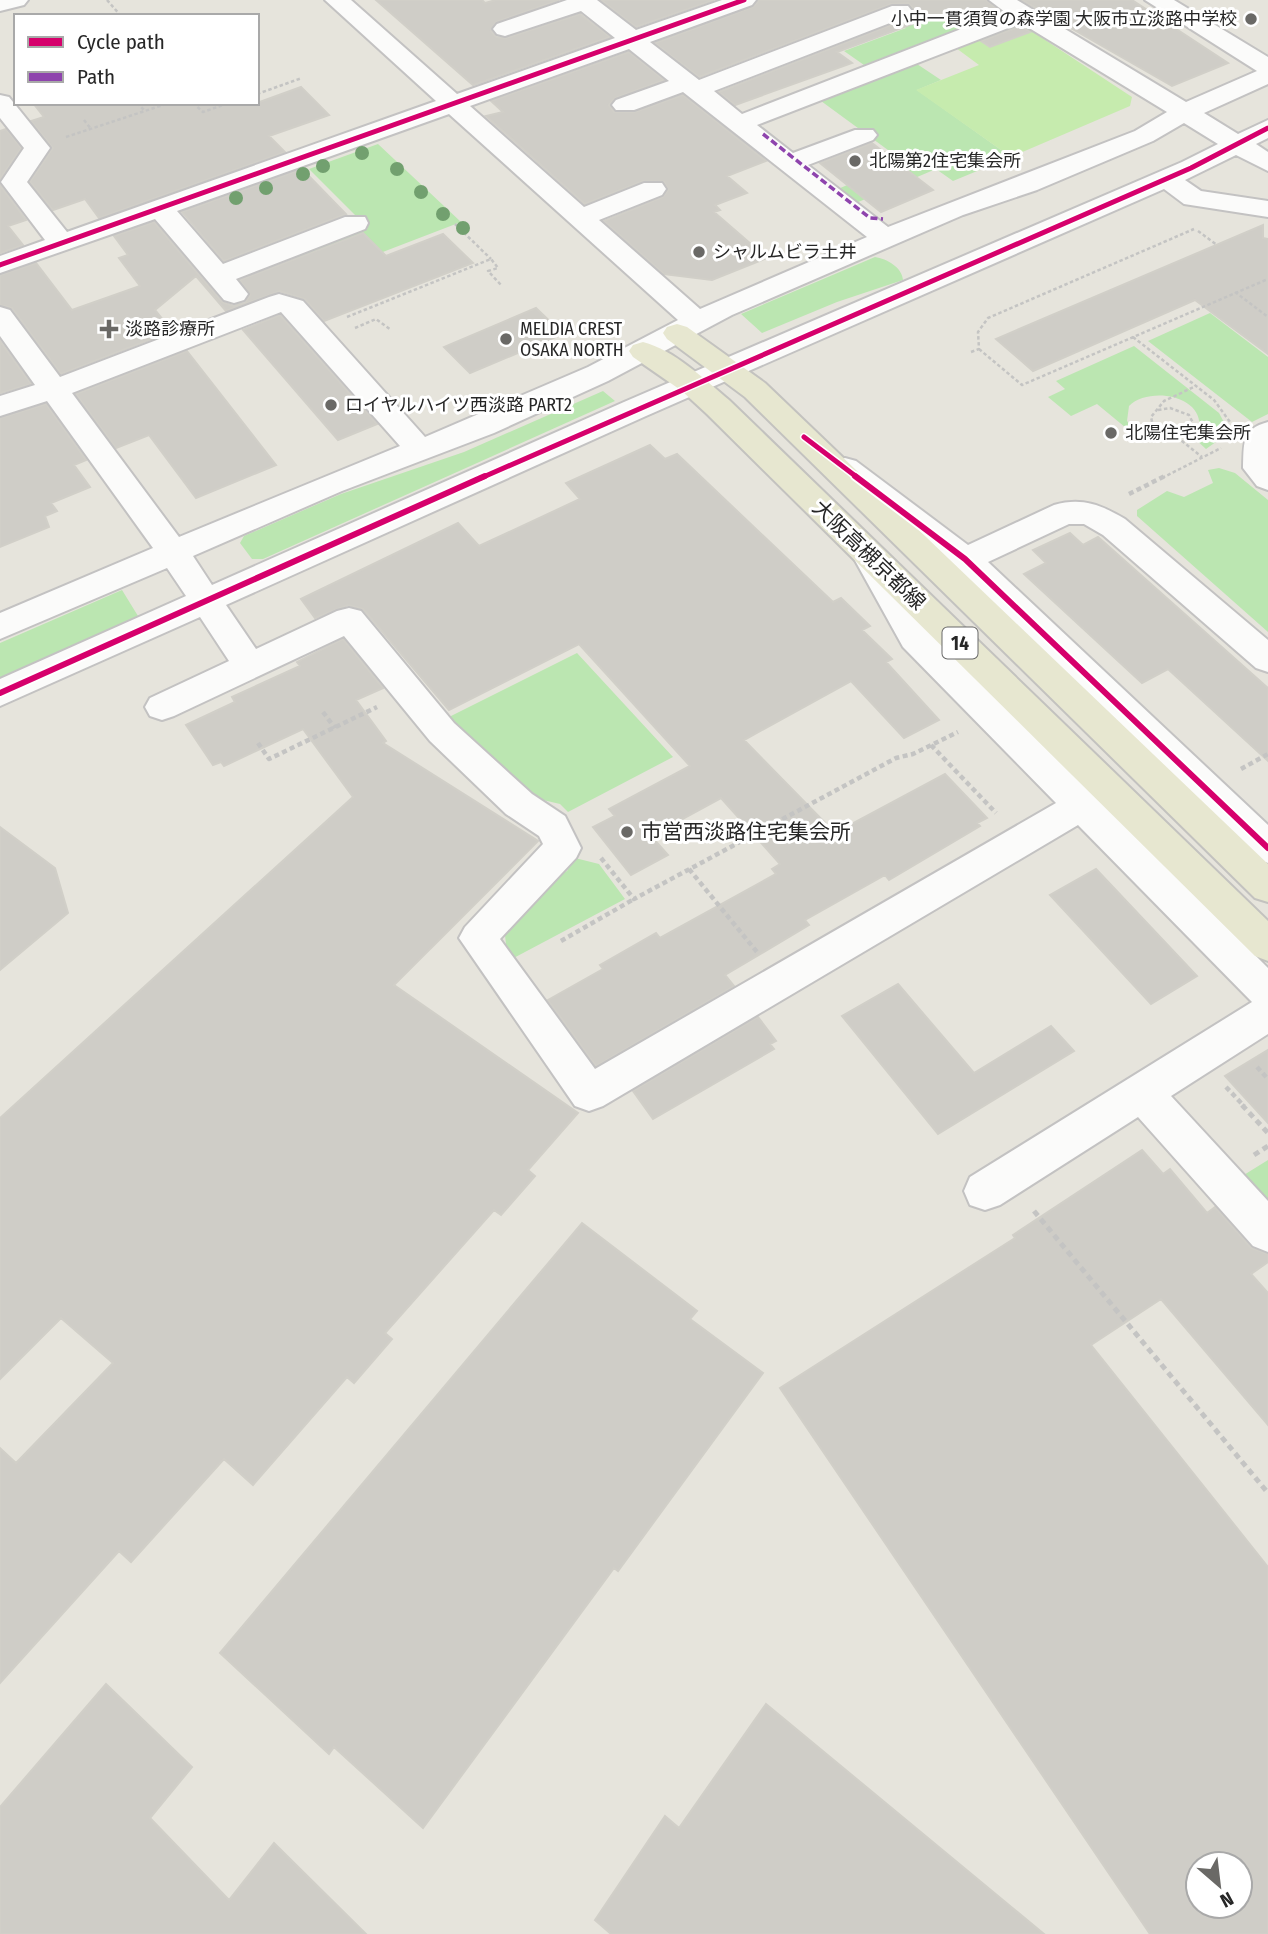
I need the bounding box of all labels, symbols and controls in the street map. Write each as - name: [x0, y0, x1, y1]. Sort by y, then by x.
- place label: 小中一貫須賀の森学園 大阪市立淡路中学校: [891, 8, 1237, 30]
- marker: 小中一貫須賀の森学園 大阪市立淡路中学校: [1243, 11, 1259, 27]
- legend: [14, 14, 259, 105]
- text: Cycle path: [77, 29, 165, 55]
- text: Path: [77, 64, 115, 90]
- place label: 北陽第2住宅集会所: [869, 150, 1021, 172]
- marker: 北陽第2住宅集会所: [847, 153, 863, 169]
- place label: シャルムビラ土井: [713, 241, 857, 263]
- marker: シャルムビラ土井: [691, 244, 707, 260]
- place label: 淡路診療所: [125, 318, 215, 340]
- place label: MELDIA CREST OSAKA NORTH: [520, 318, 624, 361]
- marker: 淡路診療所: [99, 319, 119, 339]
- marker: MELDIA CREST OSAKA NORTH: [498, 331, 514, 347]
- place label: ロイヤルハイツ西淡路 PART2: [345, 394, 572, 416]
- marker: ロイヤルハイツ西淡路 PART2: [323, 397, 339, 413]
- place label: 北陽住宅集会所: [1125, 422, 1251, 444]
- marker: 北陽住宅集会所: [1103, 425, 1119, 441]
- street label: 大阪高槻京都線: [807, 495, 931, 615]
- road number: 14: [942, 628, 978, 658]
- place label: 市営西淡路住宅集会所: [641, 819, 851, 845]
- marker: 市営西淡路住宅集会所: [619, 824, 635, 840]
- north arrow: [1184, 1850, 1254, 1920]
- text: N: [1216, 1887, 1237, 1912]

